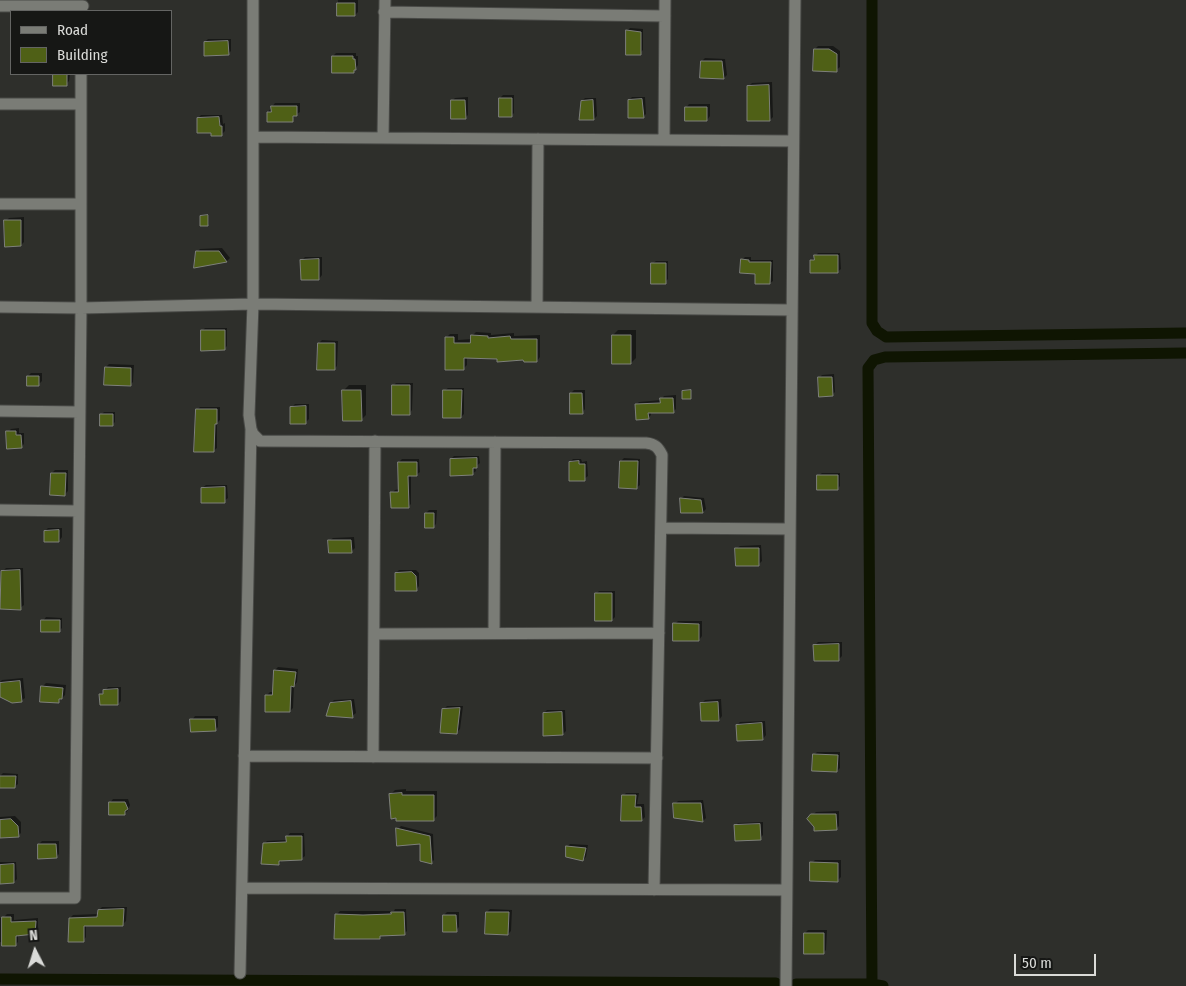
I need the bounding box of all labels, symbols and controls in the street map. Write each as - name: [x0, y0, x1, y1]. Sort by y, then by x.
- legend: [10, 10, 172, 75]
- text: Road: [57, 21, 88, 39]
- text: Building: [57, 46, 108, 64]
- north arrow: [10, 926, 60, 976]
- text: N: [29, 927, 39, 944]
- scale bar: [1016, 944, 1098, 976]
- text: 50 m: [1022, 954, 1052, 972]

